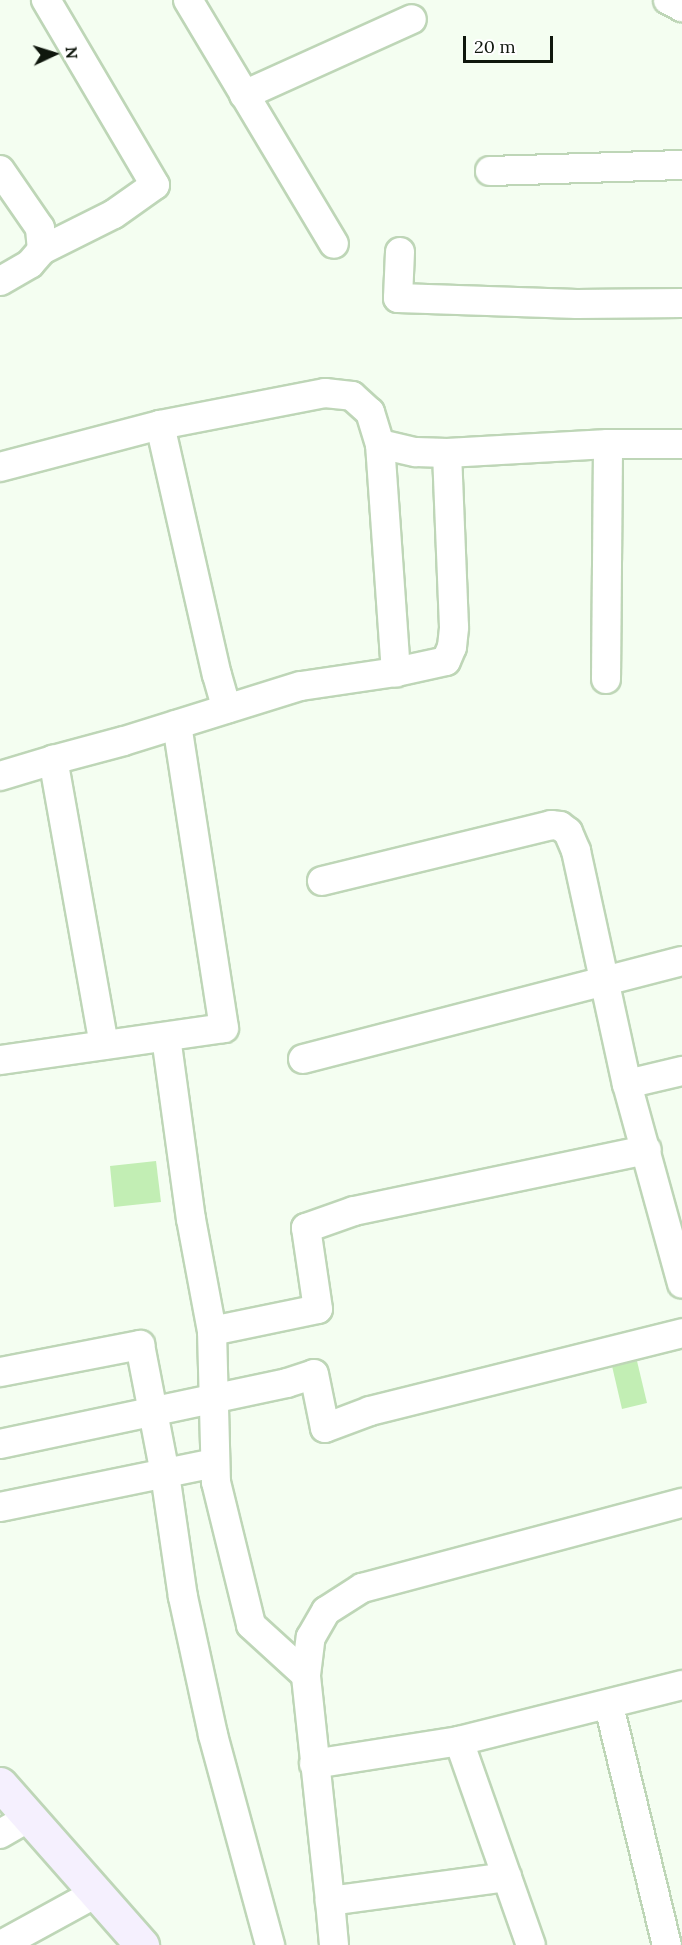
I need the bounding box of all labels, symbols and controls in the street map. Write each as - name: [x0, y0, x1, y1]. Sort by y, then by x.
- north arrow: [24, 24, 84, 84]
- scale bar: [466, 24, 556, 62]
- text: 20 m: [474, 35, 516, 58]
- text: N: [62, 46, 82, 60]

